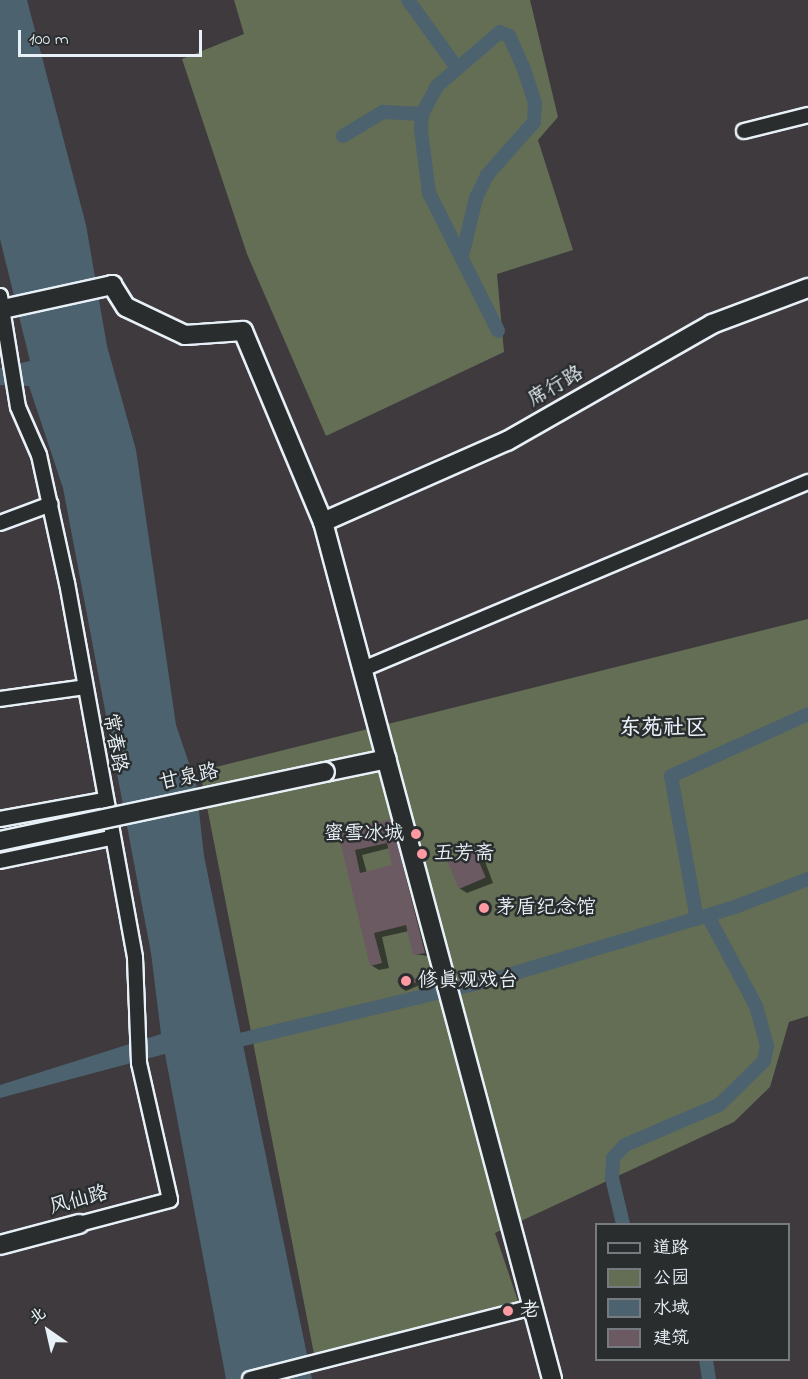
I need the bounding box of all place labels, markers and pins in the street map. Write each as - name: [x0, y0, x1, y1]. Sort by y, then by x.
- place label: 蜜雪冰城: [324, 822, 404, 846]
- marker: 蜜雪冰城: [409, 827, 423, 841]
- place label: 五芳斋: [434, 842, 494, 866]
- marker: 五芳斋: [415, 847, 429, 861]
- place label: 茅盾纪念馆: [496, 896, 596, 920]
- marker: 茅盾纪念馆: [477, 901, 491, 915]
- place label: 修真观戏台: [418, 969, 518, 993]
- marker: 修真观戏台: [399, 974, 413, 988]
- place label: 老: [520, 1299, 540, 1323]
- marker: 老: [501, 1304, 515, 1318]

